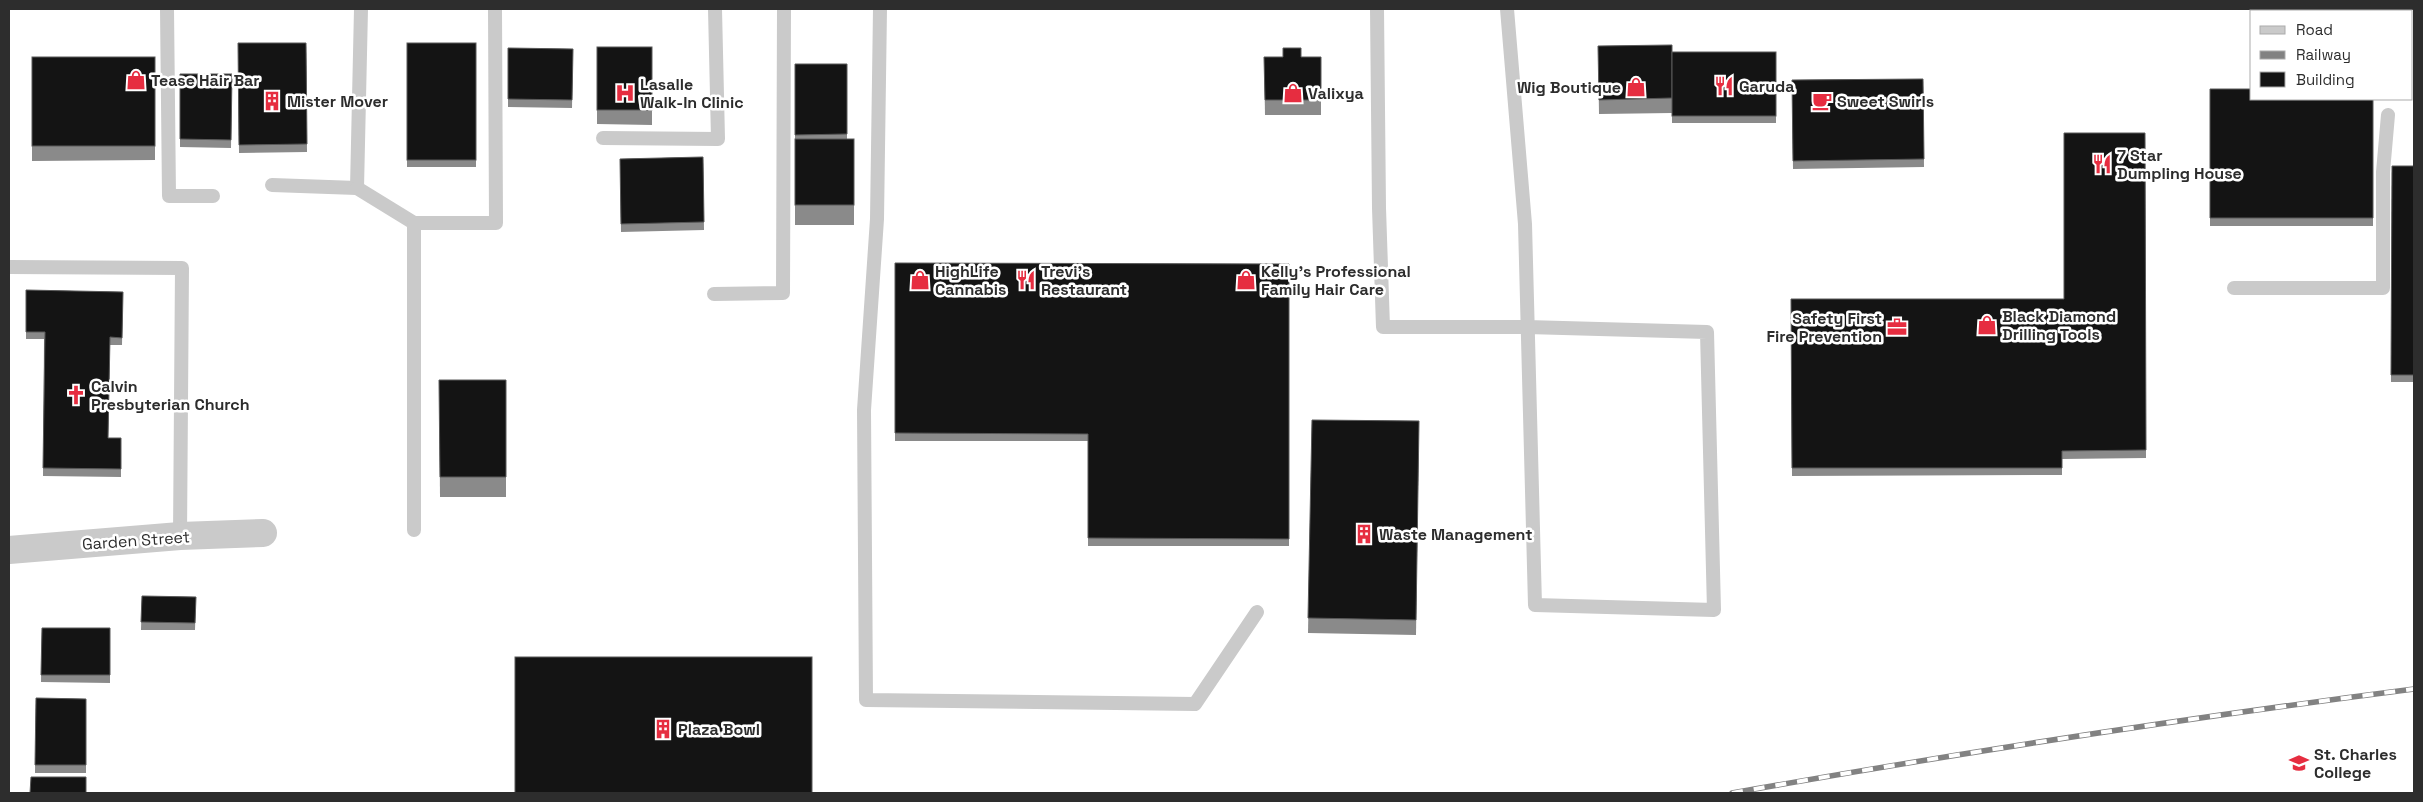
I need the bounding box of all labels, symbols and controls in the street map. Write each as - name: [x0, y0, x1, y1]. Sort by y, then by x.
- legend: [2250, 10, 2413, 100]
- text: Road: [2296, 20, 2333, 39]
- text: Railway: [2296, 45, 2351, 64]
- shop icon: Tease Hair Bar: [125, 69, 147, 91]
- place label: Tease Hair Bar: [151, 70, 260, 91]
- text: Building: [2296, 70, 2355, 89]
- place label: Lasalle Walk-In Clinic: [640, 74, 744, 113]
- restaurant icon: Garuda: [1713, 75, 1735, 97]
- shop icon: Wig Boutique: [1625, 76, 1647, 98]
- place label: Garuda: [1739, 76, 1795, 97]
- place label: Wig Boutique: [1517, 77, 1621, 98]
- hospital icon: Lasalle Walk-In Clinic: [614, 82, 636, 104]
- shop icon: Valixya: [1282, 82, 1304, 104]
- place label: Valixya: [1308, 83, 1364, 104]
- building icon: Mister Mover: [261, 90, 283, 112]
- cafe icon: Sweet Swirls: [1811, 90, 1833, 112]
- place label: Mister Mover: [287, 91, 388, 112]
- place label: Sweet Swirls: [1837, 91, 1934, 112]
- place label: 7 Star Dumpling House: [2117, 145, 2242, 184]
- restaurant icon: 7 Star Dumpling House: [2091, 153, 2113, 175]
- place label: HighLife Cannabis: [935, 261, 1006, 300]
- place label: Trevi's Restaurant: [1041, 261, 1127, 300]
- place label: Kelly's Professional Family Hair Care: [1261, 261, 1411, 300]
- shop icon: HighLife Cannabis: [909, 269, 931, 291]
- restaurant icon: Trevi's Restaurant: [1015, 269, 1037, 291]
- shop icon: Kelly's Professional Family Hair Care: [1235, 269, 1257, 291]
- place label: Black Diamond Drilling Tools: [2002, 306, 2116, 345]
- place label: Safety First Fire Prevention: [1767, 308, 1882, 347]
- shop icon: Black Diamond Drilling Tools: [1976, 314, 1998, 336]
- office icon: Safety First Fire Prevention: [1886, 316, 1908, 338]
- place label: Calvin Presbyterian Church: [91, 376, 250, 415]
- church icon: Calvin Presbyterian Church: [65, 384, 87, 406]
- building icon: Waste Management: [1353, 523, 1375, 545]
- place label: Waste Management: [1379, 524, 1533, 545]
- street label: Garden Street: [81, 526, 191, 555]
- building icon: Plaza Bowl: [652, 718, 674, 740]
- place label: Plaza Bowl: [678, 719, 760, 740]
- place label: St. Charles College: [2314, 744, 2397, 783]
- school or university icon: St. Charles College: [2288, 752, 2310, 774]

